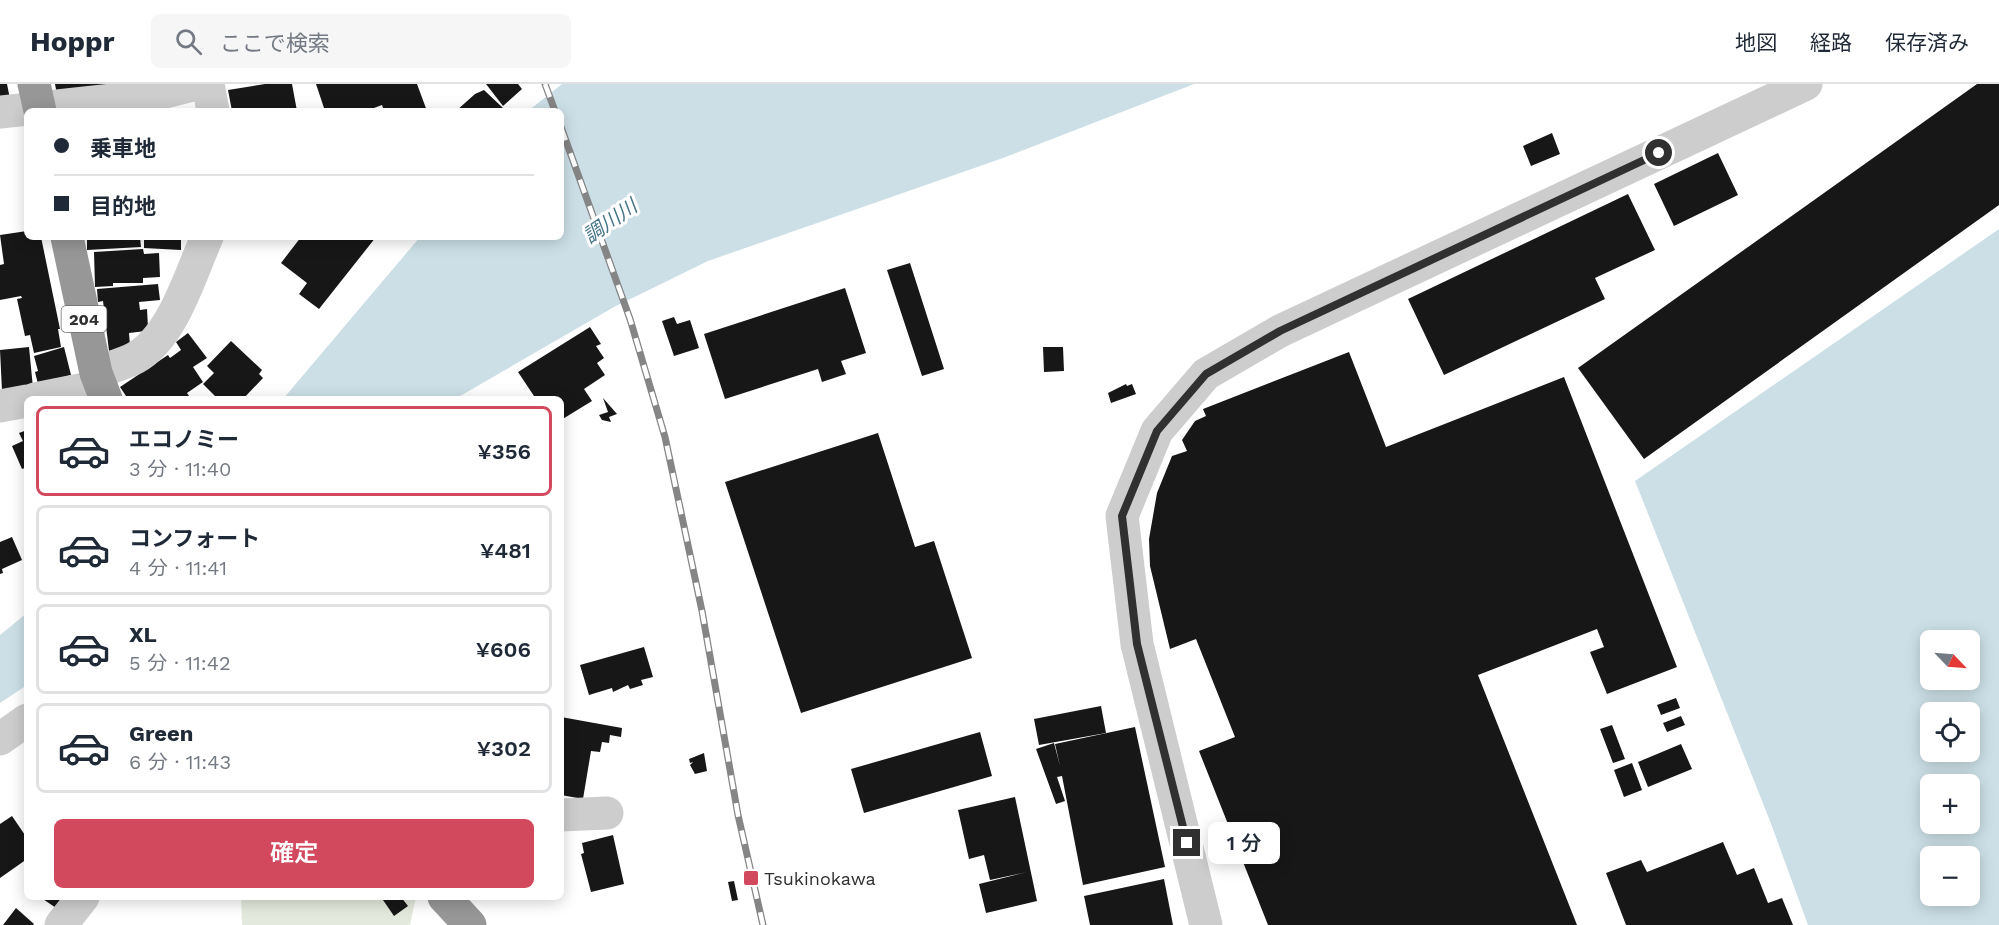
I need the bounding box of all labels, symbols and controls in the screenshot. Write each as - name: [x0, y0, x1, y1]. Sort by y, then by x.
- search box: [151, 14, 571, 68]
- text: Hoppr: [30, 25, 115, 58]
- icon: search: [172, 25, 205, 58]
- text: 地図: [1735, 30, 1777, 55]
- text: 経路: [1810, 30, 1852, 55]
- text: 保存済み: [1885, 30, 1969, 55]
- text: ここで検索: [220, 31, 330, 56]
- text: 乗車地: [90, 136, 156, 161]
- route start: [1645, 139, 1672, 166]
- water label: 調川川: [579, 193, 643, 248]
- text: 目的地: [90, 194, 156, 219]
- road number: 204: [62, 306, 106, 332]
- icon: car: [57, 424, 111, 478]
- text: エコノミー: [129, 427, 239, 452]
- text: ¥356: [477, 439, 531, 464]
- text: 3 分 · 11:40: [129, 457, 231, 481]
- icon: car: [57, 523, 111, 577]
- text: コンフォート: [129, 526, 260, 551]
- text: ¥481: [480, 538, 531, 563]
- text: 4 分 · 11:41: [129, 556, 227, 580]
- icon: car: [57, 622, 111, 676]
- text: XL: [129, 622, 157, 647]
- north arrow: [1920, 630, 1980, 690]
- map controls: [1920, 630, 1980, 906]
- text: ¥606: [476, 637, 531, 662]
- text: 5 分 · 11:42: [129, 651, 231, 675]
- button: locate: [1920, 702, 1980, 762]
- icon: car: [57, 721, 111, 775]
- text: Green: [129, 721, 193, 746]
- text: ¥302: [477, 736, 531, 761]
- text: 6 分 · 11:43: [129, 750, 231, 774]
- button: +: [1920, 774, 1980, 834]
- button: 確定: [54, 819, 534, 888]
- callout: 1 分: [1208, 822, 1280, 864]
- route end: [1173, 829, 1200, 856]
- text: 1 分: [1227, 831, 1261, 855]
- button: −: [1920, 846, 1980, 906]
- place label: Tsukinokawa: [764, 868, 876, 889]
- marker: Tsukinokawa: [742, 869, 760, 887]

